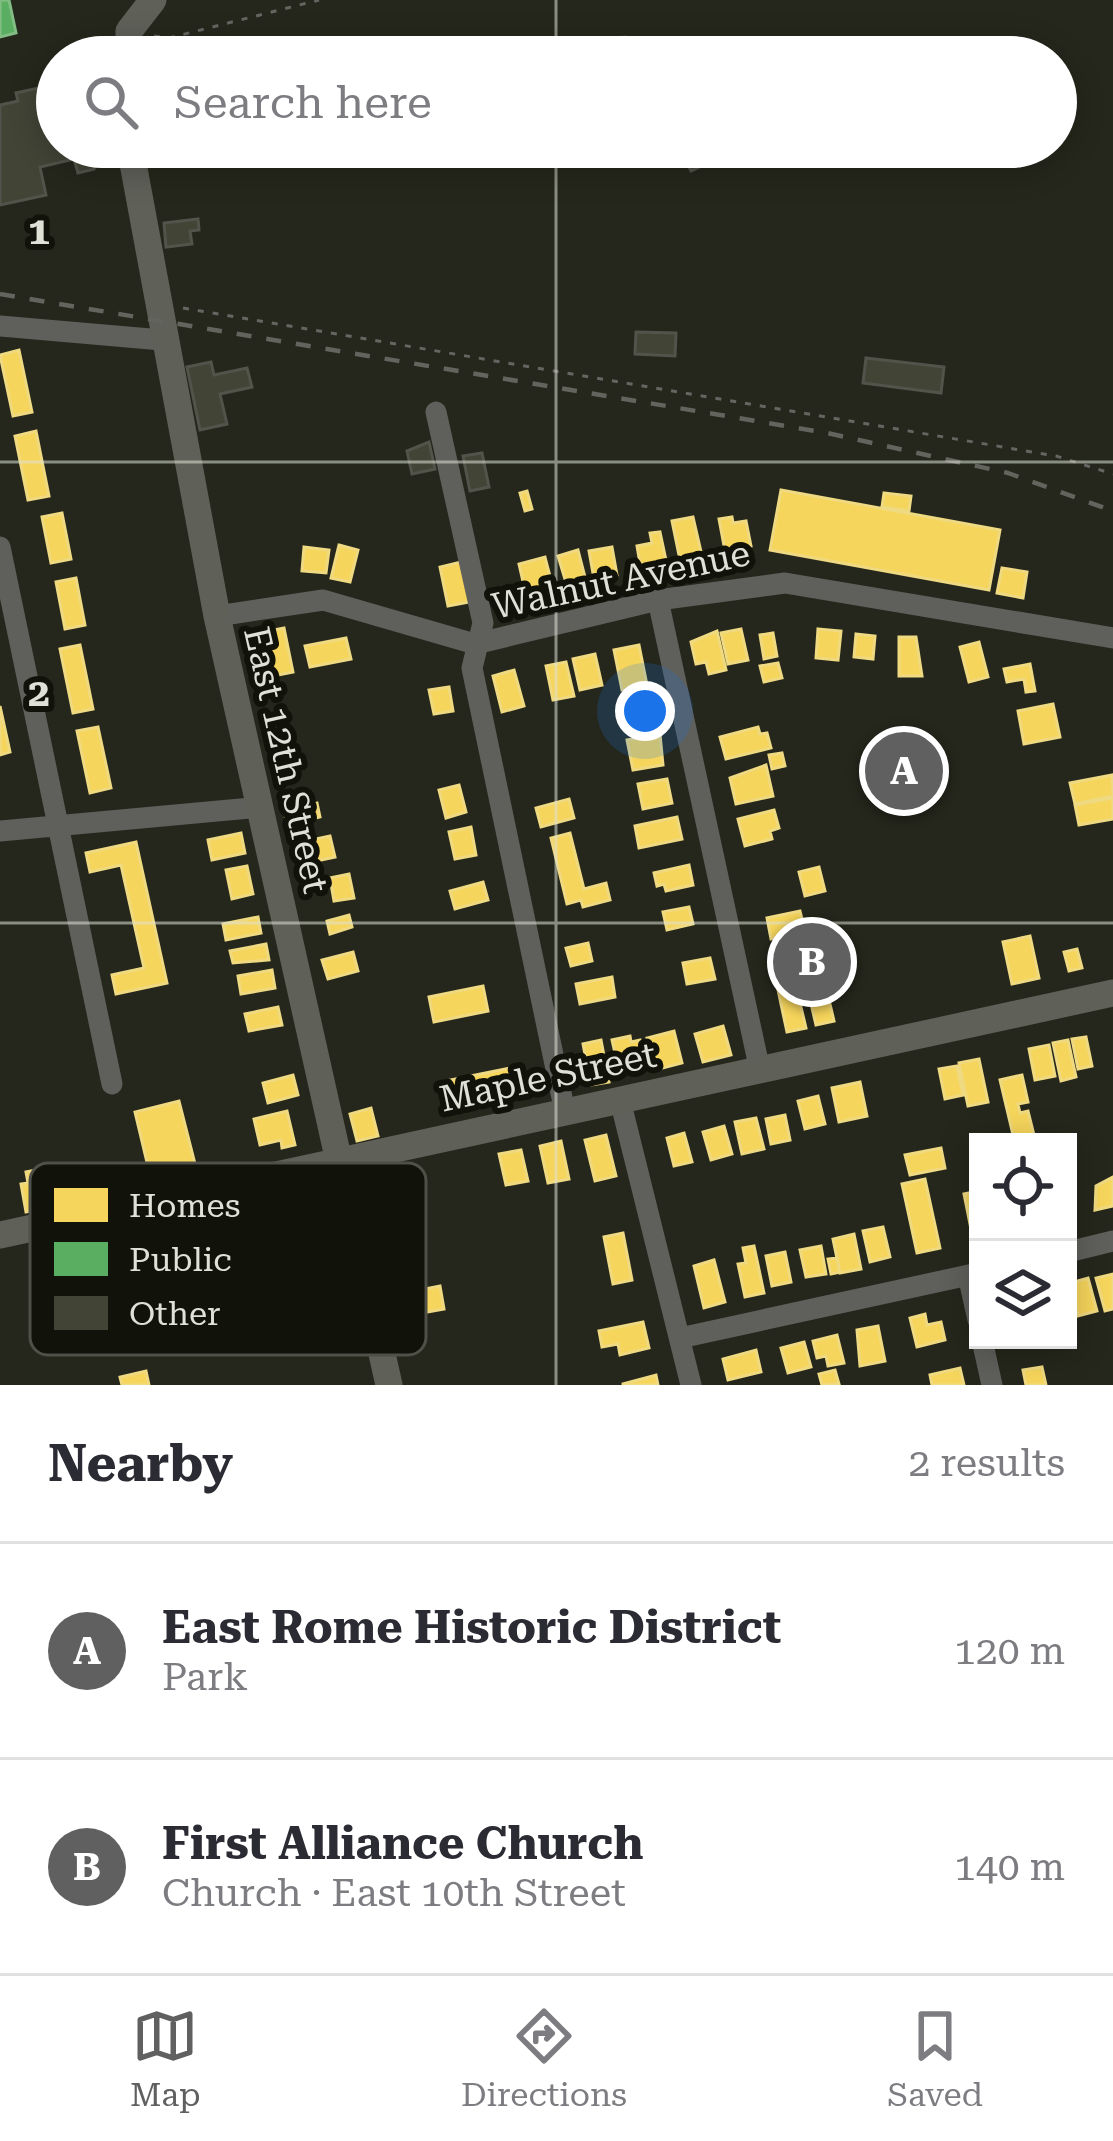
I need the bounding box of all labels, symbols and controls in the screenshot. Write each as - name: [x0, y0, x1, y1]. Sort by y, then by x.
- search box: [36, 36, 1077, 168]
- icon: search: [78, 69, 144, 135]
- text: Search here: [174, 76, 432, 129]
- text: 1: [28, 208, 50, 254]
- street label: Walnut Avenue: [488, 532, 754, 628]
- street label: East 12th Street: [235, 623, 337, 897]
- text: 2: [28, 670, 50, 716]
- your location: [615, 681, 675, 741]
- pin: A: [865, 726, 943, 816]
- pin: B: [773, 917, 851, 1007]
- street label: Maple Street: [436, 1034, 660, 1120]
- map controls: [969, 1133, 1077, 1349]
- button: locate: [969, 1133, 1077, 1241]
- legend: [30, 1163, 426, 1355]
- text: Homes: [129, 1186, 240, 1225]
- text: Public: [129, 1240, 232, 1279]
- button: layers: [969, 1241, 1077, 1349]
- text: Other: [129, 1294, 221, 1333]
- text: Nearby: [48, 1434, 233, 1493]
- text: 2 results: [908, 1440, 1065, 1486]
- text: East Rome Historic District: [162, 1601, 781, 1654]
- text: A: [73, 1628, 101, 1674]
- text: 120 m: [954, 1628, 1065, 1674]
- text: Park: [162, 1654, 248, 1700]
- text: First Alliance Church: [162, 1817, 643, 1870]
- text: B: [73, 1844, 101, 1890]
- text: 140 m: [954, 1844, 1065, 1890]
- text: Church · East 10th Street: [162, 1870, 626, 1916]
- tab: Map: [130, 2003, 201, 2114]
- tab: Directions: [461, 2003, 627, 2114]
- tab: Saved: [887, 2003, 983, 2114]

